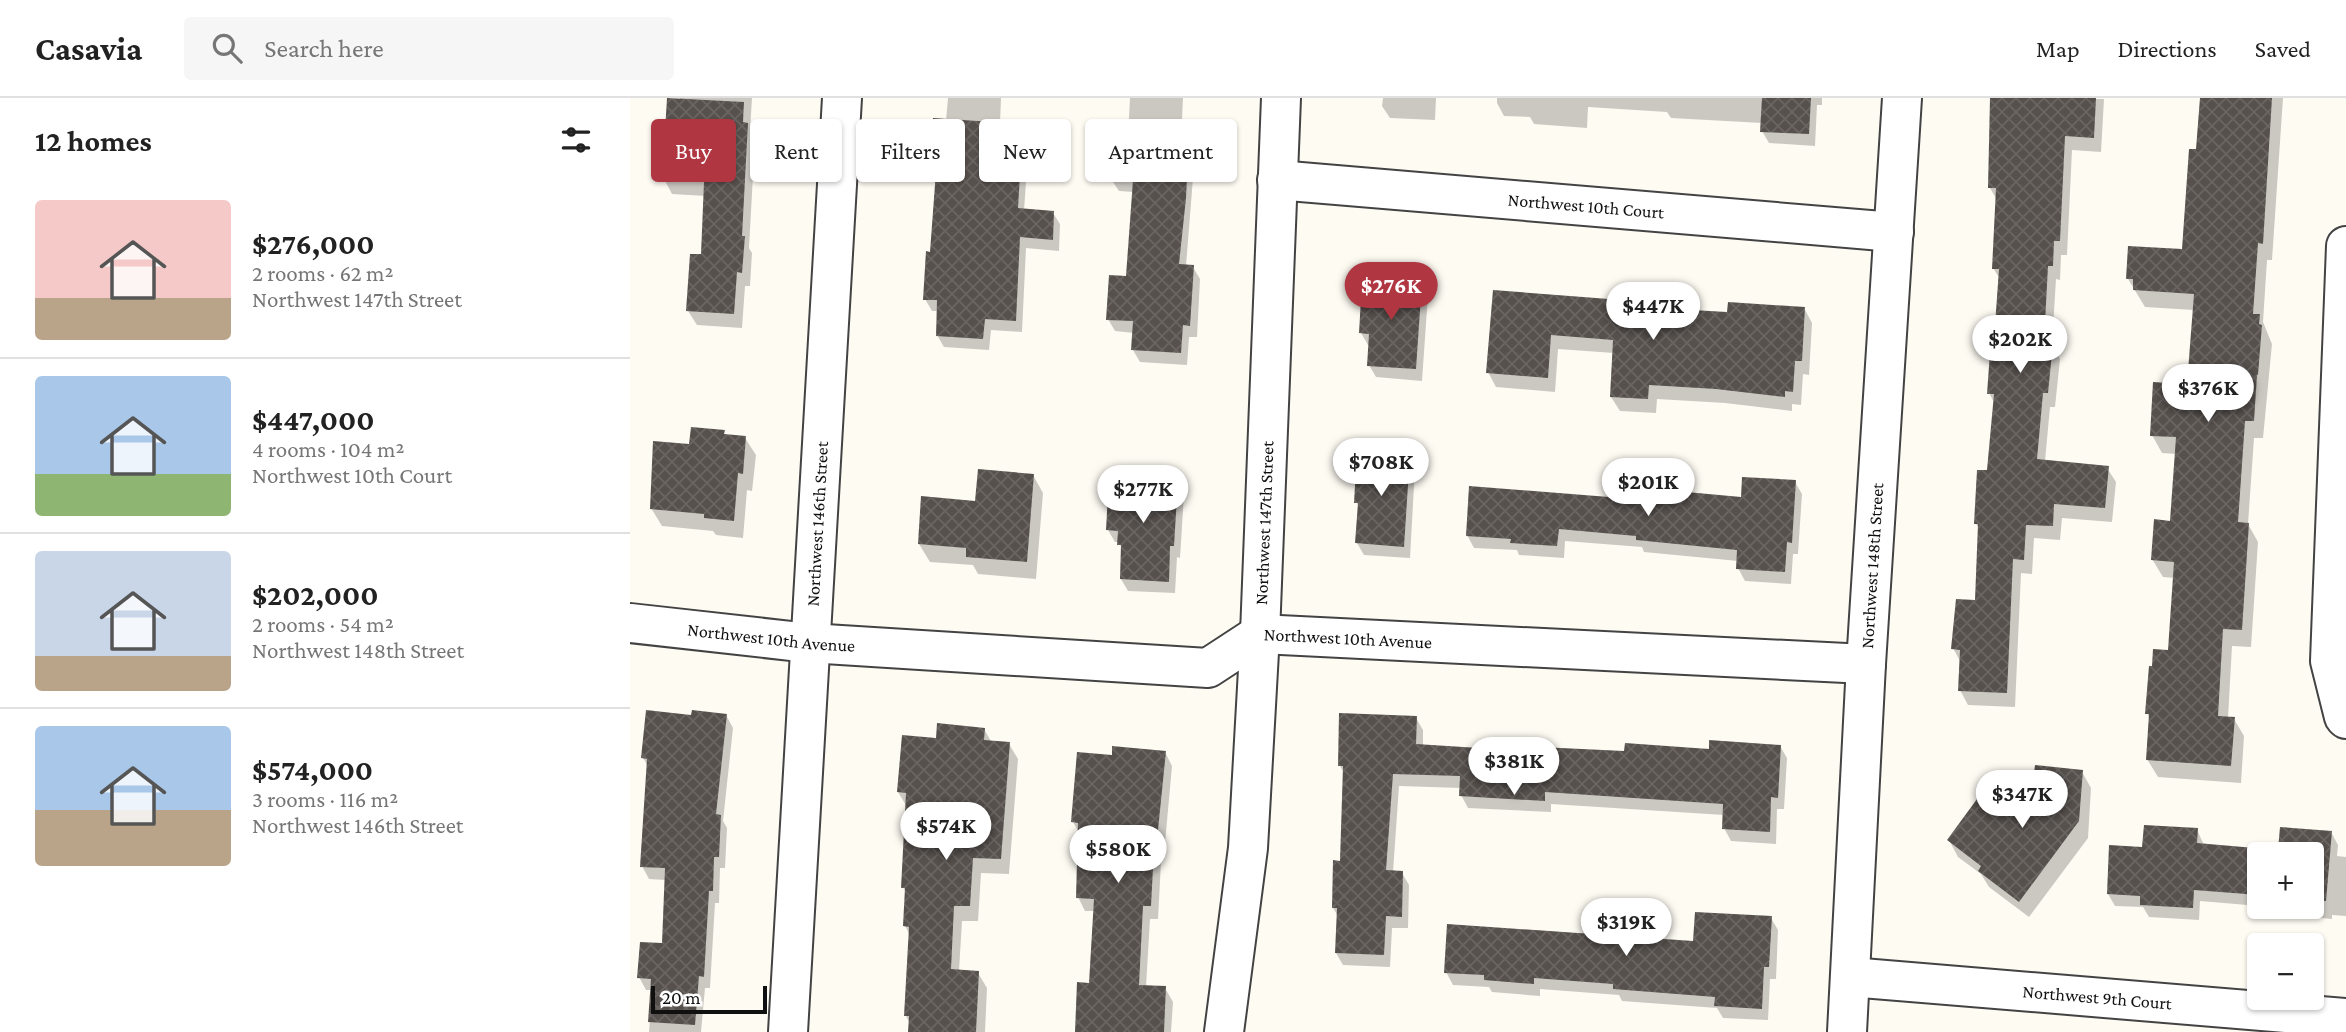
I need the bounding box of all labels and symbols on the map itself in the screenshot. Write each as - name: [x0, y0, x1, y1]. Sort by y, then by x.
- street label: Northwest 10th Court: [1507, 189, 1666, 223]
- pin: $276K: [1342, 262, 1440, 322]
- pin: $447K: [1604, 282, 1702, 342]
- pin: $202K: [1971, 316, 2069, 375]
- pin: $376K: [2159, 364, 2257, 424]
- pin: $708K: [1332, 438, 1430, 498]
- street label: Northwest 147th Street: [1251, 439, 1278, 605]
- street label: Northwest 146th Street: [803, 440, 832, 607]
- pin: $201K: [1599, 458, 1697, 518]
- pin: $277K: [1094, 466, 1192, 525]
- street label: Northwest 148th Street: [1857, 481, 1888, 649]
- street label: Northwest 10th Avenue: [686, 619, 856, 656]
- street label: Northwest 10th Avenue: [1263, 624, 1433, 653]
- pin: $381K: [1465, 738, 1563, 797]
- pin: $347K: [1973, 770, 2071, 830]
- pin: $574K: [897, 802, 995, 862]
- pin: $580K: [1069, 826, 1167, 885]
- pin: $319K: [1577, 898, 1675, 958]
- street label: Northwest 9th Court: [2022, 981, 2174, 1014]
- scale bar: [651, 983, 766, 1015]

